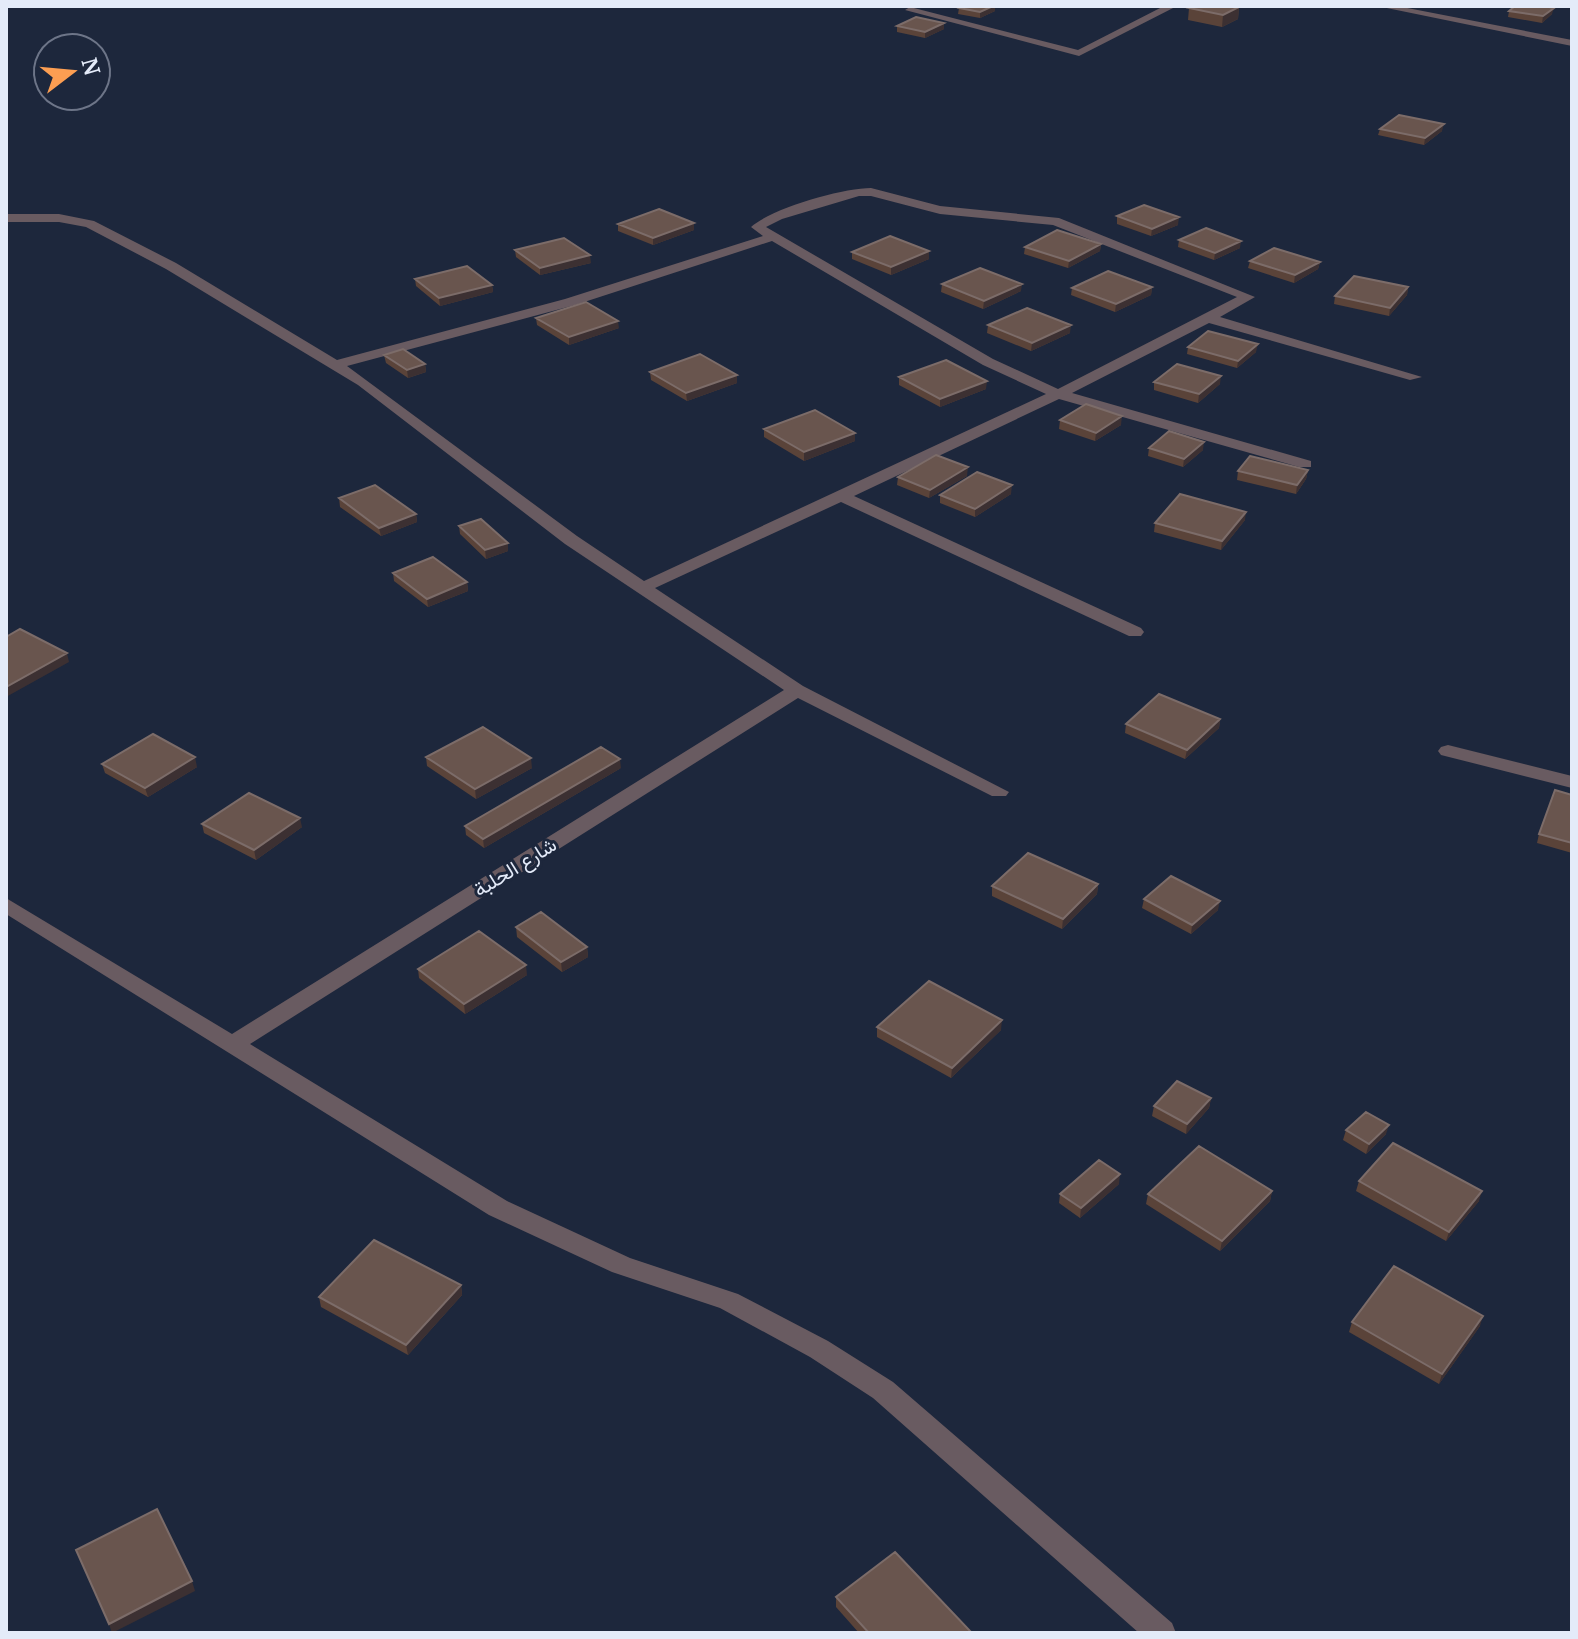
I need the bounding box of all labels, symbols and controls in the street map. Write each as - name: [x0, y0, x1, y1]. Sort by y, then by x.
- north arrow: [32, 32, 112, 112]
- text: N: [75, 54, 108, 79]
- street label: شارع الحلبة: [468, 831, 562, 903]

